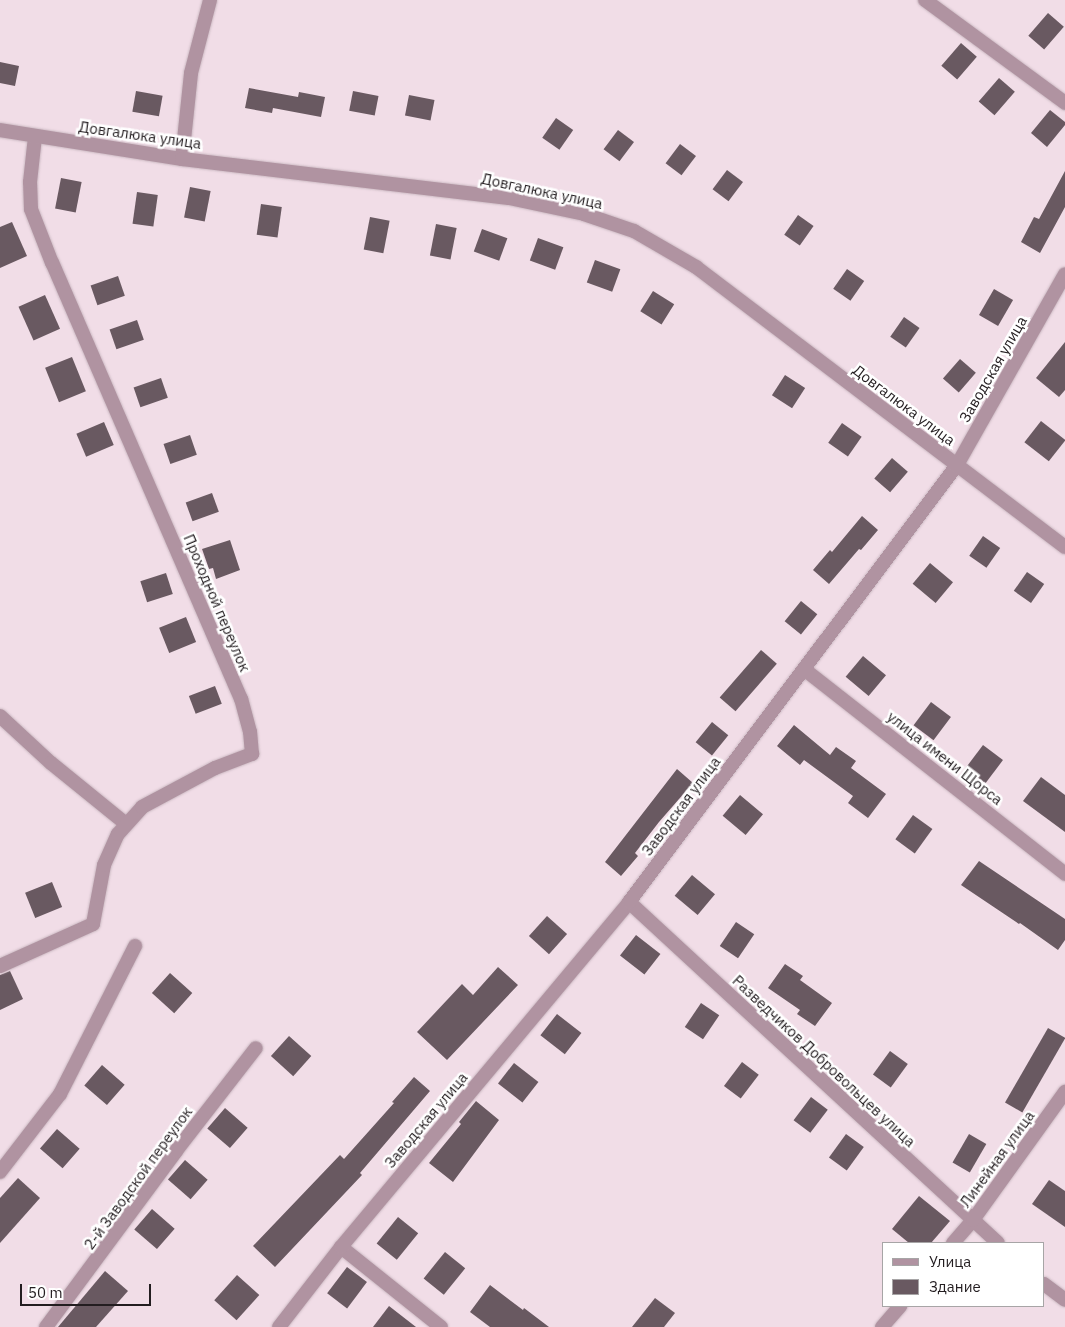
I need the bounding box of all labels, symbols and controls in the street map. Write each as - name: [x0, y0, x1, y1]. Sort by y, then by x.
- street label: Довгалюка улица: [78, 117, 202, 153]
- street label: Довгалюка улица: [480, 169, 604, 213]
- street label: Заводская улица: [955, 313, 1031, 425]
- street label: Довгалюка улица: [849, 361, 959, 449]
- street label: Проходной переулок: [180, 532, 254, 674]
- street label: улица имени Щорса: [884, 707, 1006, 809]
- street label: Заводская улица: [638, 753, 724, 859]
- street label: Разведчиков Добровольцев улица: [729, 971, 919, 1151]
- street label: Заводская улица: [381, 1068, 471, 1172]
- street label: 2-й Заводской переулок: [80, 1103, 196, 1253]
- street label: Линейная улица: [956, 1107, 1038, 1211]
- legend: [882, 1242, 1045, 1307]
- text: Улица: [929, 1252, 971, 1271]
- scale bar: [22, 1274, 154, 1306]
- text: Здание: [929, 1277, 981, 1296]
- text: 50 m: [28, 1283, 63, 1302]

